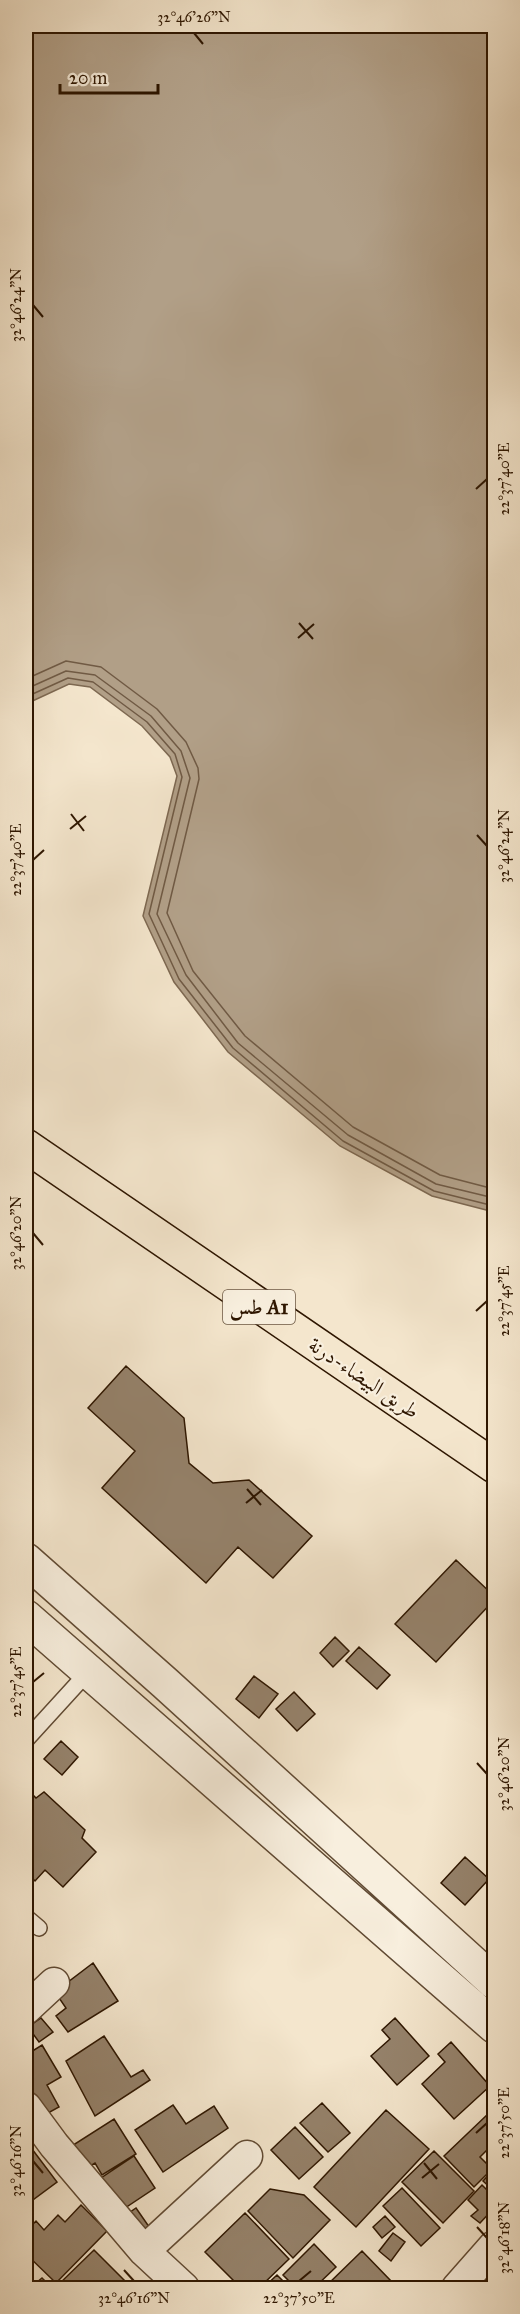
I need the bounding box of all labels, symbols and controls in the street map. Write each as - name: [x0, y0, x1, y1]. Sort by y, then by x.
- text: 32°46'26"N: [157, 8, 231, 26]
- scale bar: [60, 57, 158, 95]
- text: 20 m: [69, 67, 107, 89]
- text: 32°46'24"N: [7, 268, 25, 342]
- text: 22°37'40"E: [495, 442, 513, 515]
- text: 32°46'24"N: [495, 809, 513, 883]
- text: 22°37'40"E: [7, 823, 25, 896]
- text: 32°46'20"N: [7, 1196, 25, 1270]
- text: 22°37'45"E: [495, 1265, 513, 1336]
- road number: طس A1: [223, 1290, 295, 1324]
- street label: طريق البيضاء-درنة: [304, 1331, 424, 1425]
- text: 22°37'45"E: [7, 1646, 25, 1717]
- text: 32°46'20"N: [495, 1737, 513, 1811]
- text: 22°37'50"E: [495, 2087, 513, 2159]
- text: 32°46'16"N: [7, 2125, 25, 2197]
- text: 32°46'18"N: [495, 2202, 513, 2274]
- text: 32°46'16"N: [98, 2289, 170, 2307]
- text: 22°37'50"E: [263, 2289, 335, 2307]

